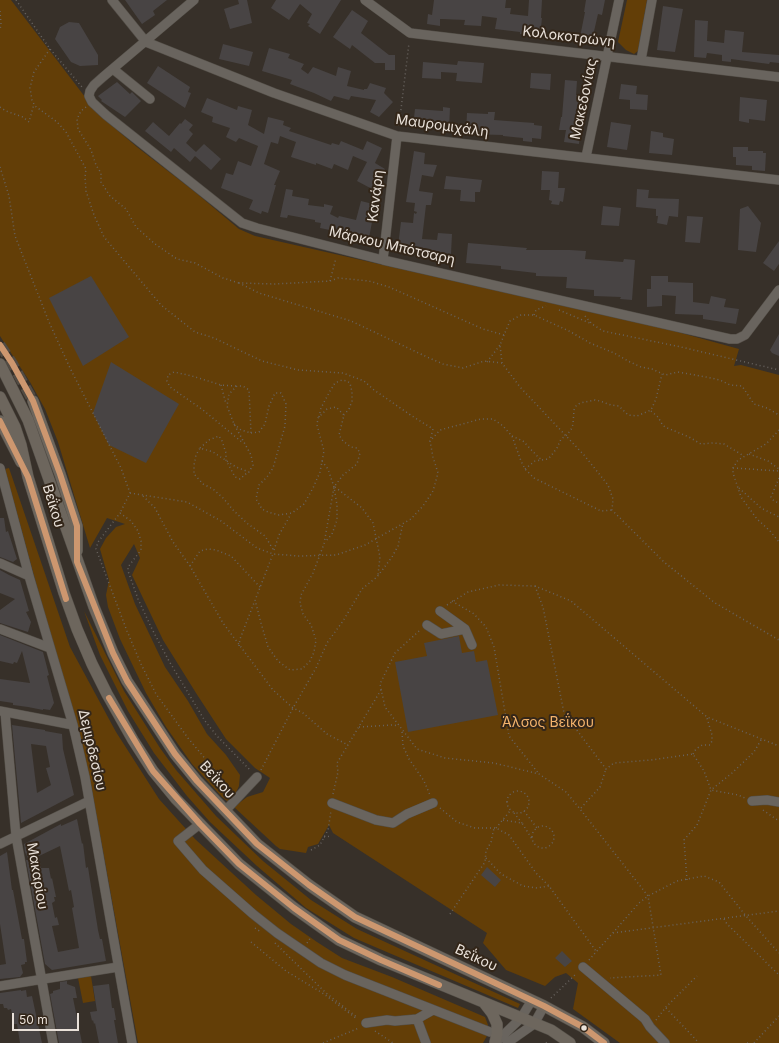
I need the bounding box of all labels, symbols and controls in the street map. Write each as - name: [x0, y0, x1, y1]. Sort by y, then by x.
- street label: Κολοκοτρώνη: [522, 23, 616, 51]
- street label: Μακεδονίας: [567, 57, 601, 141]
- street label: Μαυρομιχάλη: [394, 111, 490, 141]
- street label: Κανάρη: [364, 169, 388, 223]
- street label: Μάρκου Μπότσαρη: [327, 223, 457, 269]
- street label: Βεΐκου: [38, 482, 68, 530]
- street label: Δεμιρδεσίου: [75, 708, 109, 792]
- park label: Άλσος Βεΐκου: [502, 715, 594, 731]
- street label: Βεΐκου: [196, 758, 238, 802]
- street label: Μακαρίου: [23, 841, 51, 911]
- street label: Βεΐκου: [452, 941, 500, 975]
- scale bar: [14, 1005, 81, 1031]
- text: 50 m: [19, 1012, 48, 1027]
- unlabelled marker: [579, 1023, 589, 1033]

